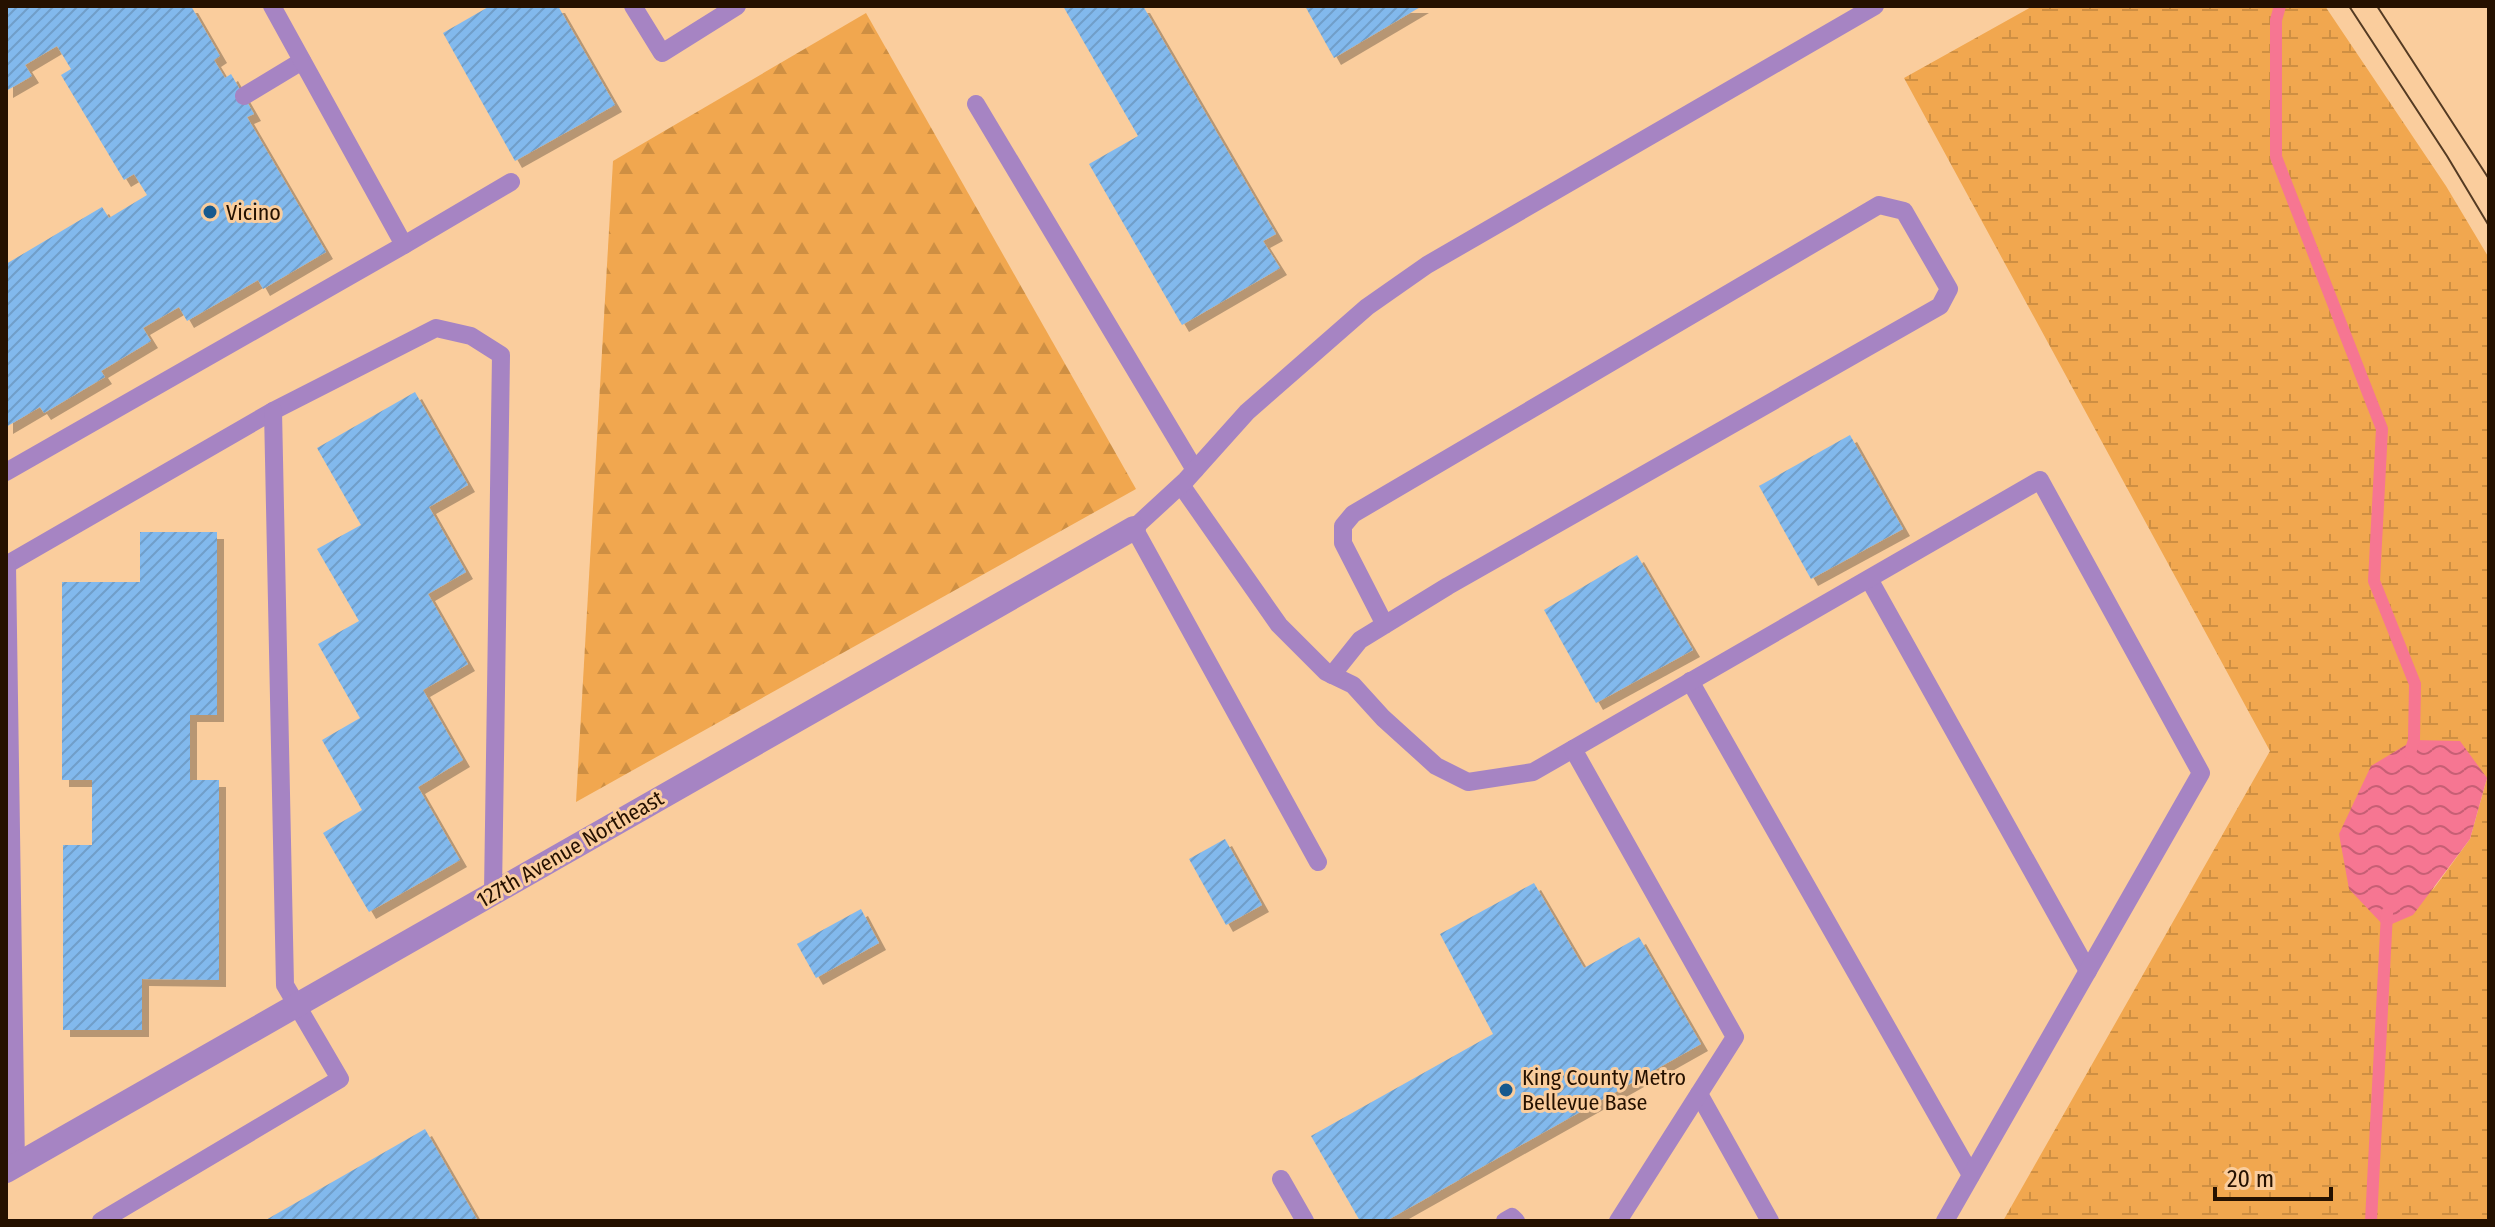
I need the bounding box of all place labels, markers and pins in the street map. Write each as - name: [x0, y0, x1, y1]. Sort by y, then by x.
- place label: Vicino: [226, 199, 281, 226]
- marker: Vicino: [201, 203, 219, 221]
- place label: King County Metro Bellevue Base: [1522, 1064, 1686, 1116]
- marker: King County Metro Bellevue Base: [1497, 1081, 1515, 1099]

